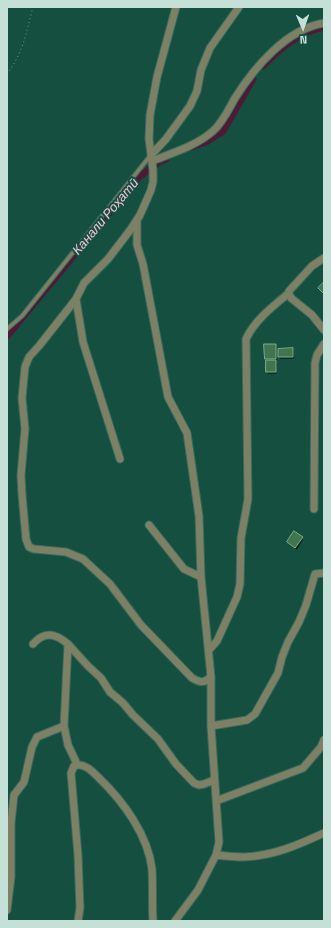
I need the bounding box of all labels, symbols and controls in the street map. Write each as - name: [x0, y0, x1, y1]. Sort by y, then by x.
- north arrow: [283, 8, 323, 48]
- text: N: [299, 33, 307, 47]
- water label: Канали Роҳатӣ: [70, 176, 142, 258]

